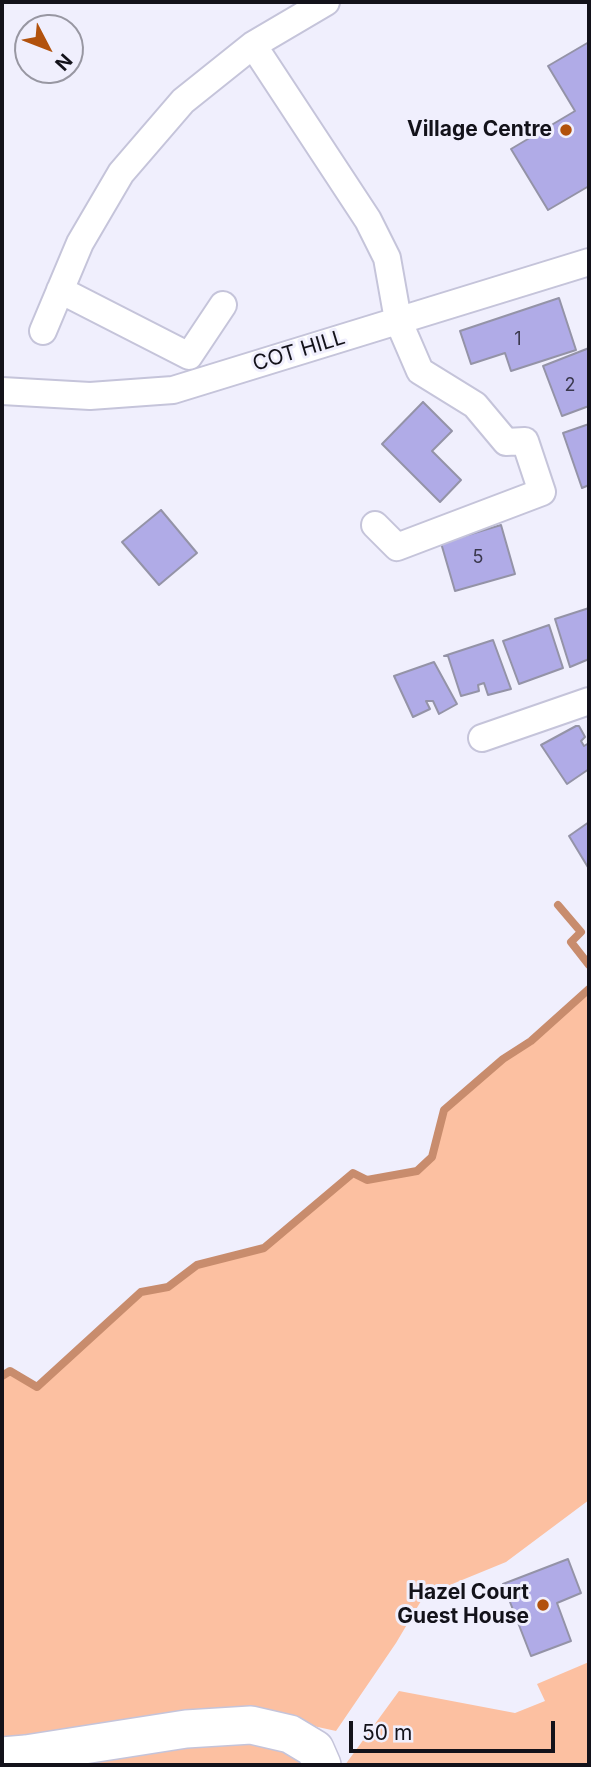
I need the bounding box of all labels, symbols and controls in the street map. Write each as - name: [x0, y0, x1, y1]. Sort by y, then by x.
- north arrow: [14, 14, 84, 84]
- text: N: [50, 49, 77, 75]
- place label: Village Centre: [407, 117, 552, 143]
- marker: Village Centre: [558, 122, 574, 138]
- street label: COT HILL: [250, 325, 348, 377]
- house number: 1: [514, 329, 522, 351]
- house number: 2: [565, 375, 575, 397]
- house number: 5: [473, 547, 483, 569]
- place label: Hazel Court Guest House: [397, 1580, 529, 1630]
- marker: Hazel Court Guest House: [535, 1597, 551, 1613]
- scale bar: [353, 1708, 560, 1752]
- text: 50 m: [362, 1720, 412, 1745]

